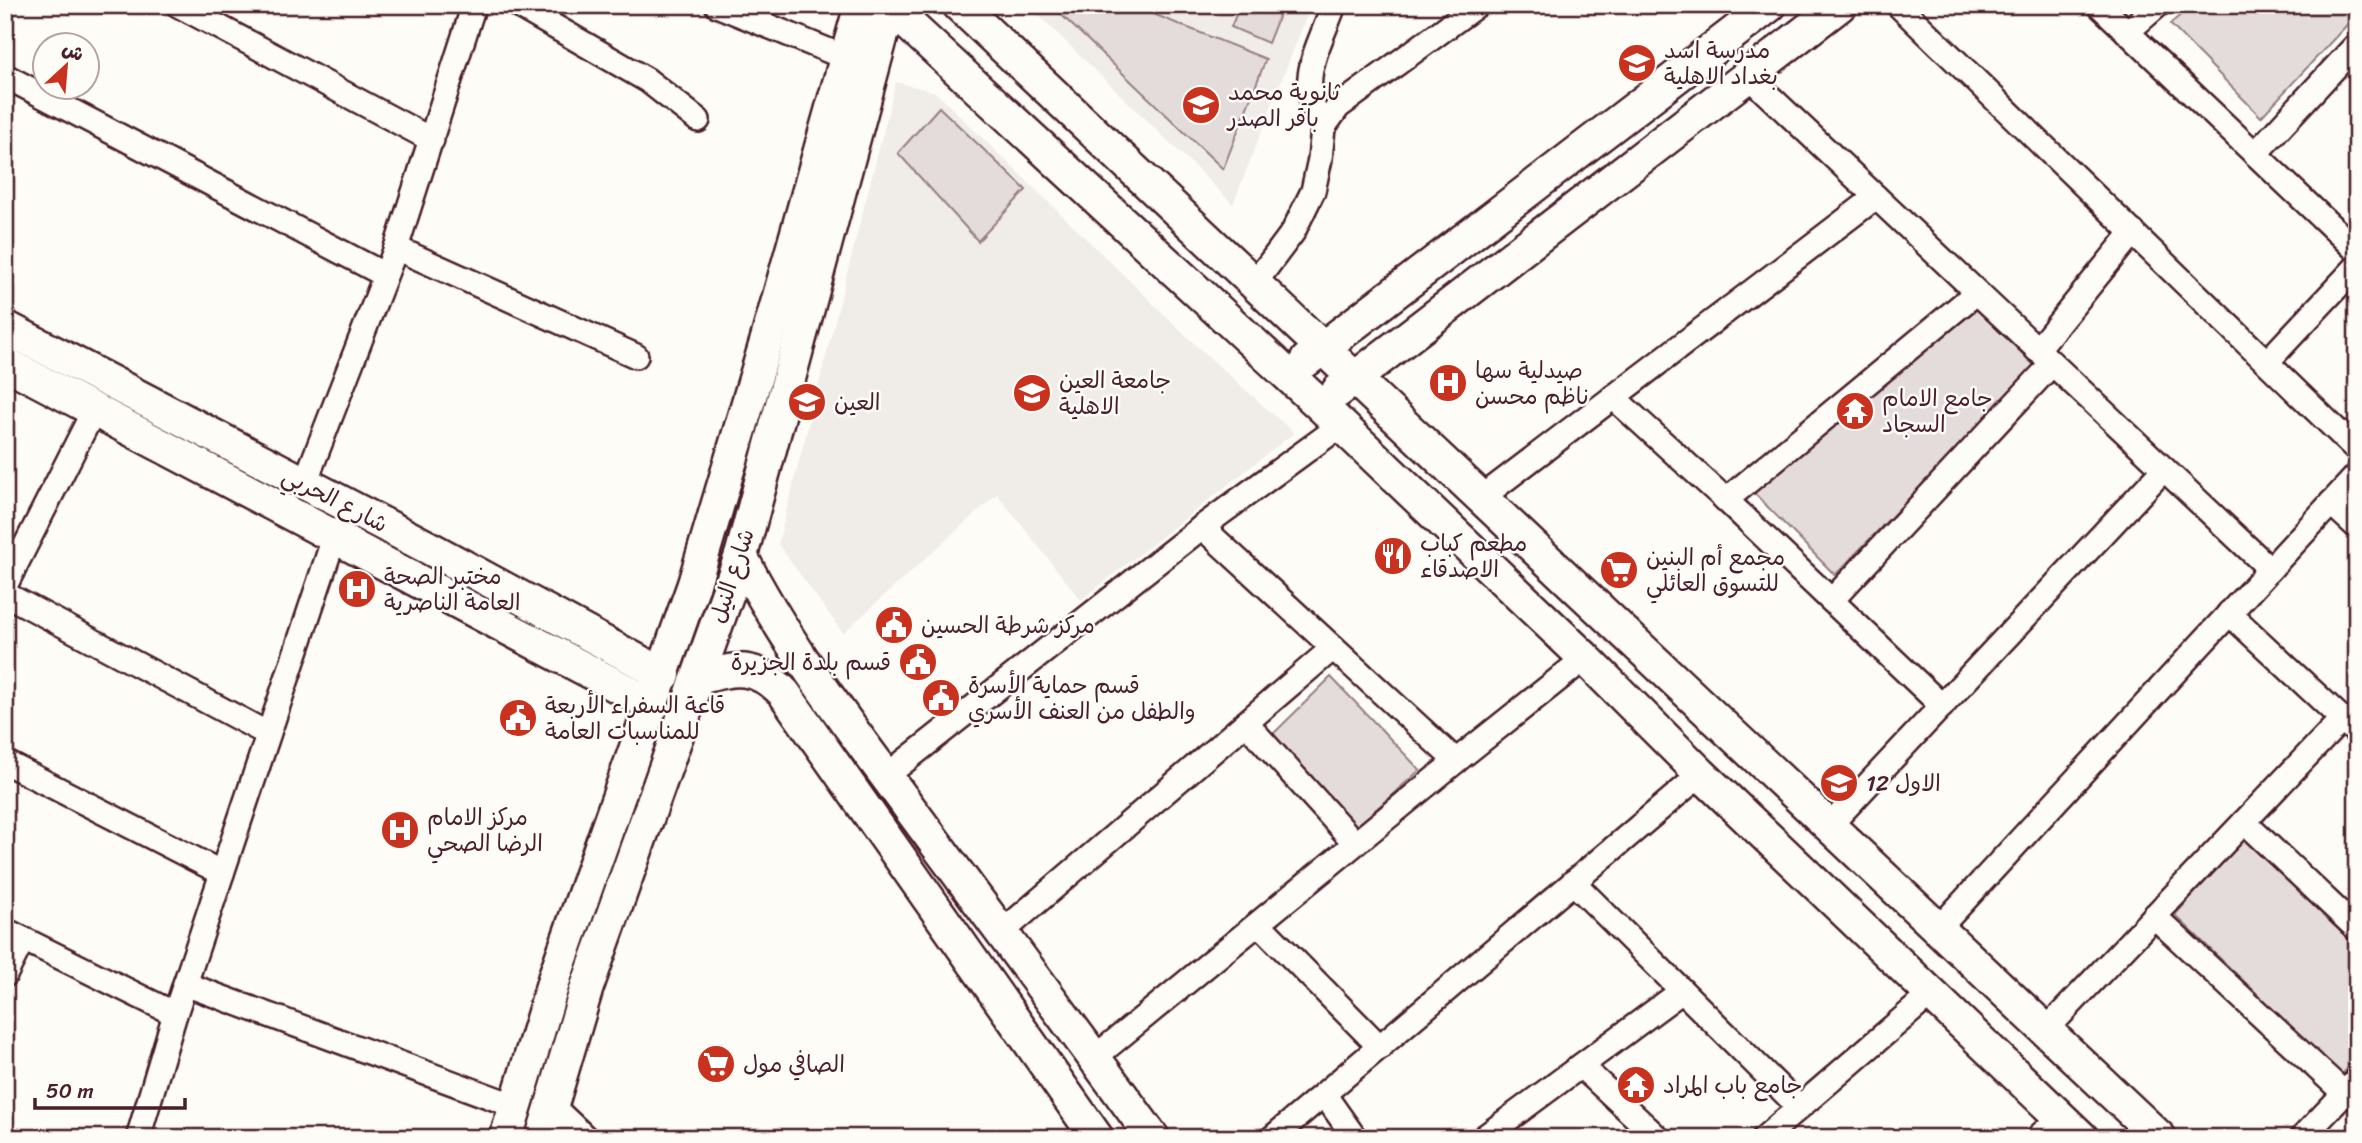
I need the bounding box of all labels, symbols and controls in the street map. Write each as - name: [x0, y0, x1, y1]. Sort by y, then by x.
- place label: مدرسة اسد بغداد الاهلية: [1664, 30, 1778, 97]
- north arrow: [32, 32, 102, 102]
- text: ش: [57, 32, 90, 71]
- school or university icon: مدرسة اسد بغداد الاهلية: [1616, 42, 1658, 84]
- place label: ثانوية محمد باقر الصدر: [1226, 72, 1341, 139]
- school or university icon: ثانوية محمد باقر الصدر: [1180, 84, 1222, 126]
- place label: صيدلية سها ناظم محسن: [1475, 350, 1589, 417]
- place label: جامعة العين الاهلية: [1059, 360, 1171, 427]
- hospital icon: صيدلية سها ناظم محسن: [1427, 362, 1469, 404]
- school or university icon: جامعة العين الاهلية: [1011, 372, 1053, 414]
- place label: جامع الامام السجاد: [1882, 378, 1993, 445]
- school or university icon: العين: [786, 381, 828, 423]
- place label: العين: [834, 382, 880, 423]
- temple icon: جامع الامام السجاد: [1834, 390, 1876, 432]
- street label: شارع الحربي: [275, 456, 395, 544]
- street label: شارع النيل: [697, 523, 767, 629]
- place label: مطعم كباب الاصدقاء: [1420, 523, 1527, 590]
- restaurant icon: مطعم كباب الاصدقاء: [1372, 535, 1414, 577]
- place label: مجمع أم البنين للتسوق العائلي: [1646, 537, 1785, 604]
- supermarket icon: مجمع أم البنين للتسوق العائلي: [1598, 549, 1640, 591]
- place label: مختبر الصحة العامة الناصرية: [384, 556, 521, 623]
- hospital icon: مختبر الصحة العامة الناصرية: [336, 568, 378, 610]
- public building icon: مركز شرطة الحسين: [873, 604, 915, 646]
- place label: مركز شرطة الحسين: [921, 605, 1095, 646]
- public building icon: قسم بلدة الجزيرة: [897, 641, 939, 683]
- place label: قسم بلدة الجزيرة: [731, 642, 891, 683]
- place label: قسم حماية الأسرة والطفل من العنف الأسري: [968, 665, 1196, 732]
- public building icon: قسم حماية الأسرة والطفل من العنف الأسري: [920, 677, 962, 719]
- place label: قاعة السفراء الأربعة للمناسبات العامة: [545, 685, 725, 752]
- public building icon: قاعة السفراء الأربعة للمناسبات العامة: [497, 697, 539, 739]
- school or university icon: الاول 12: [1818, 762, 1860, 804]
- place label: الاول 12: [1866, 763, 1941, 804]
- place label: مركز الامام الرضا الصحي: [427, 797, 543, 864]
- hospital icon: مركز الامام الرضا الصحي: [379, 809, 421, 851]
- supermarket icon: الصافي مول: [695, 1043, 737, 1085]
- place label: الصافي مول: [743, 1044, 845, 1085]
- temple icon: جامع باب المراد: [1615, 1064, 1657, 1106]
- place label: جامع باب المراد: [1663, 1065, 1802, 1106]
- scale bar: [35, 1066, 186, 1110]
- text: 50 m: [46, 1072, 94, 1110]

